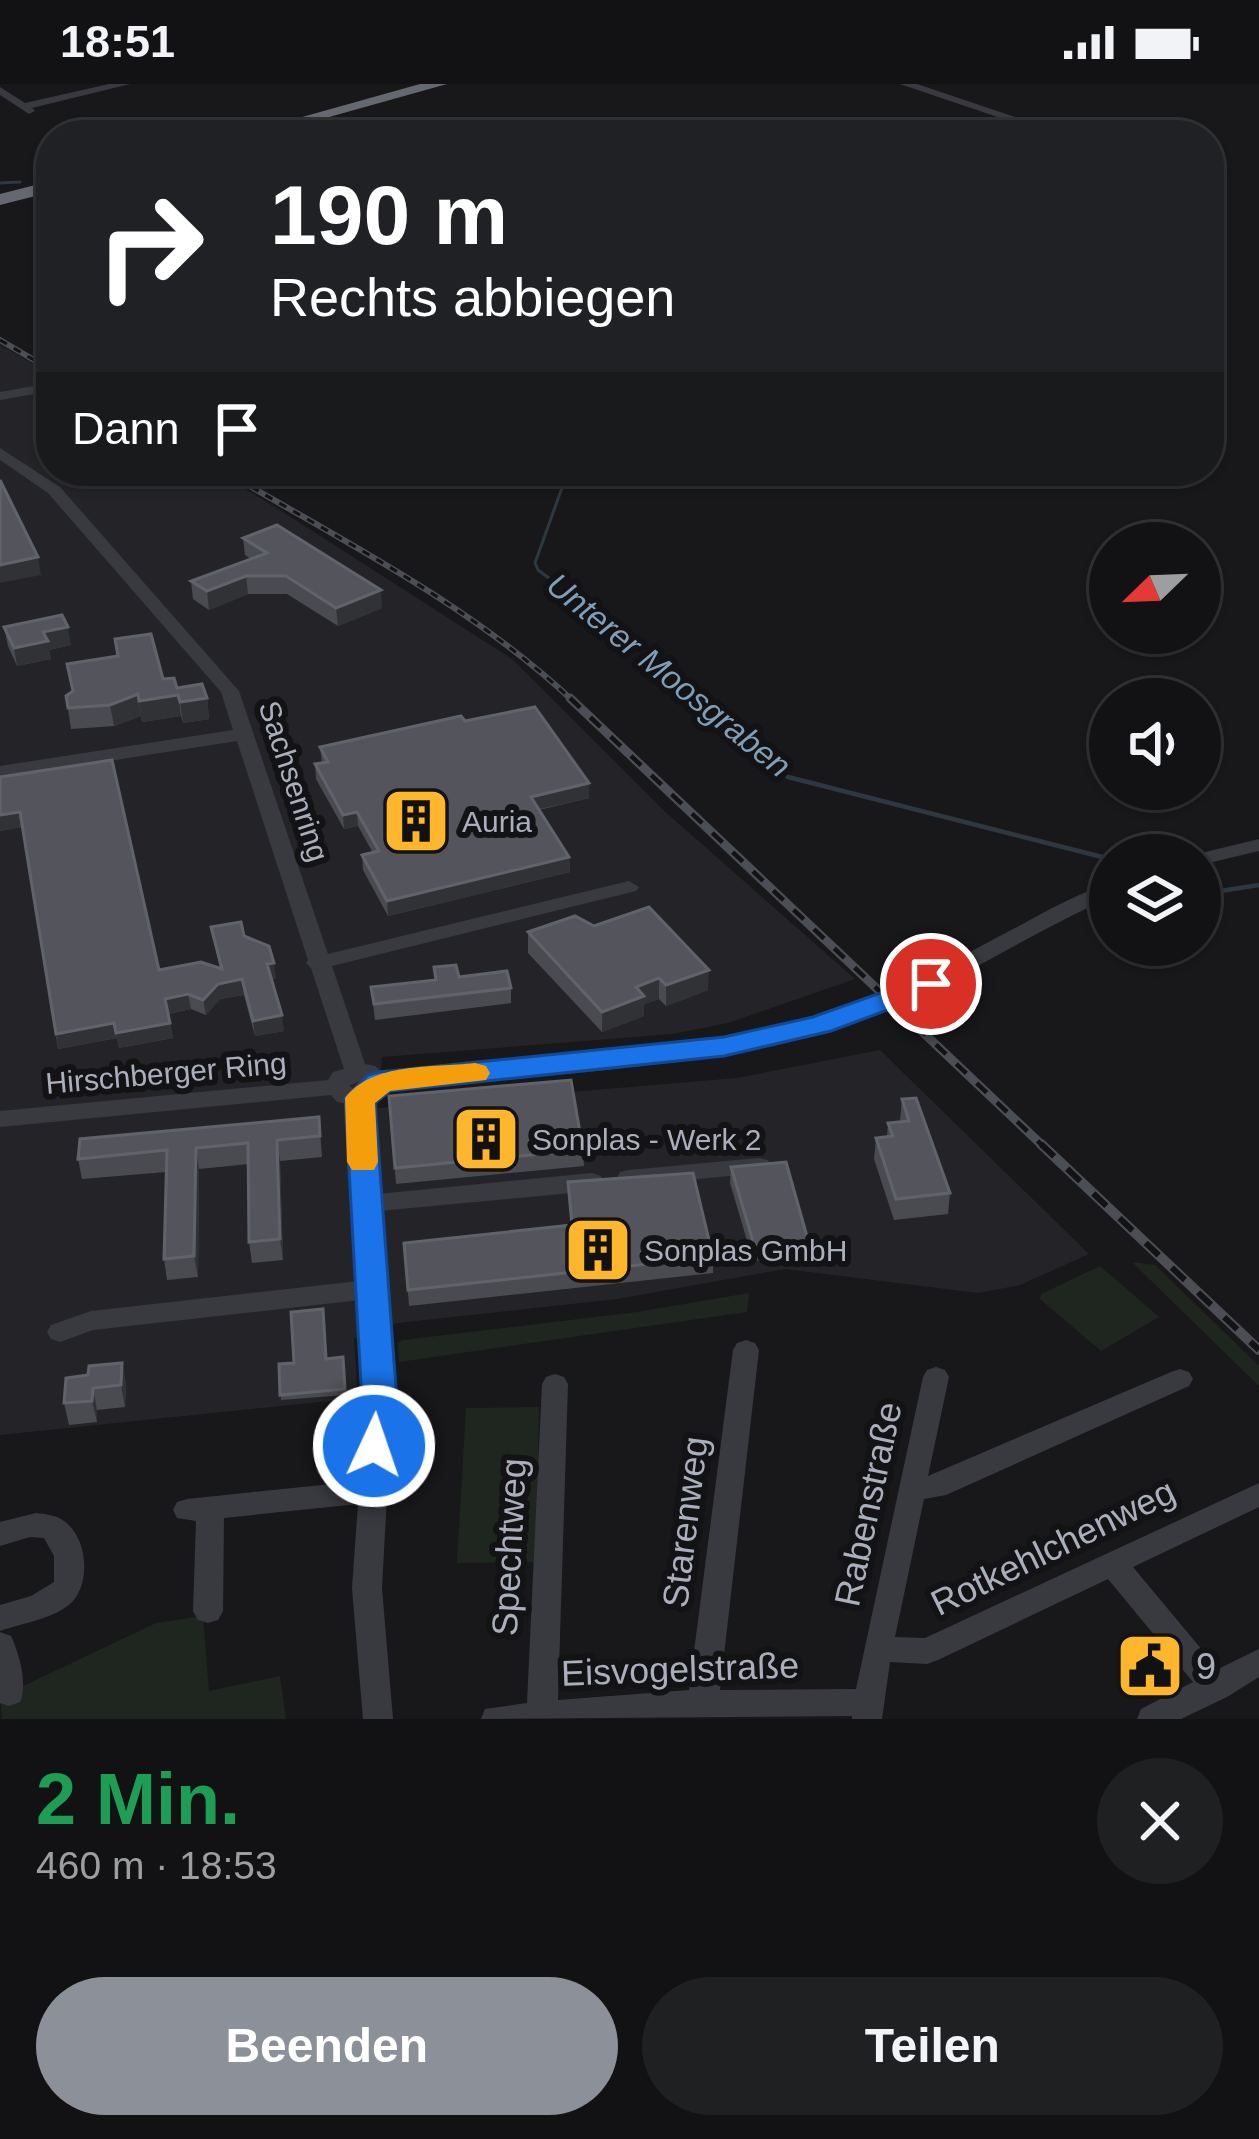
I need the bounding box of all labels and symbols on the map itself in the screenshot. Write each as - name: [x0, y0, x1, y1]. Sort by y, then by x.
- north arrow: [1089, 522, 1221, 654]
- water label: Unterer Moosgraben: [540, 565, 798, 785]
- street label: Sachsenring: [253, 697, 335, 865]
- building icon: Auria: [381, 786, 451, 856]
- place label: Auria: [462, 805, 532, 838]
- pin: [880, 933, 982, 1035]
- street label: Hirschberger Ring: [44, 1046, 288, 1100]
- building icon: Sonplas - Werk 2: [451, 1104, 521, 1174]
- place label: Sonplas - Werk 2: [532, 1123, 762, 1156]
- building icon: Sonplas GmbH: [563, 1215, 633, 1285]
- place label: Sonplas GmbH: [644, 1234, 847, 1267]
- position arrow: [311, 1383, 437, 1509]
- street label: Rabenstraße: [826, 1398, 910, 1610]
- street label: Starenweg: [654, 1434, 716, 1610]
- street label: Spechtweg: [484, 1457, 534, 1637]
- street label: Rotkehlchenweg: [924, 1470, 1182, 1624]
- public building icon: 9: [1115, 1631, 1185, 1701]
- street label: Eisvogelstraße: [560, 1644, 800, 1694]
- place label: 9: [1196, 1646, 1216, 1687]

